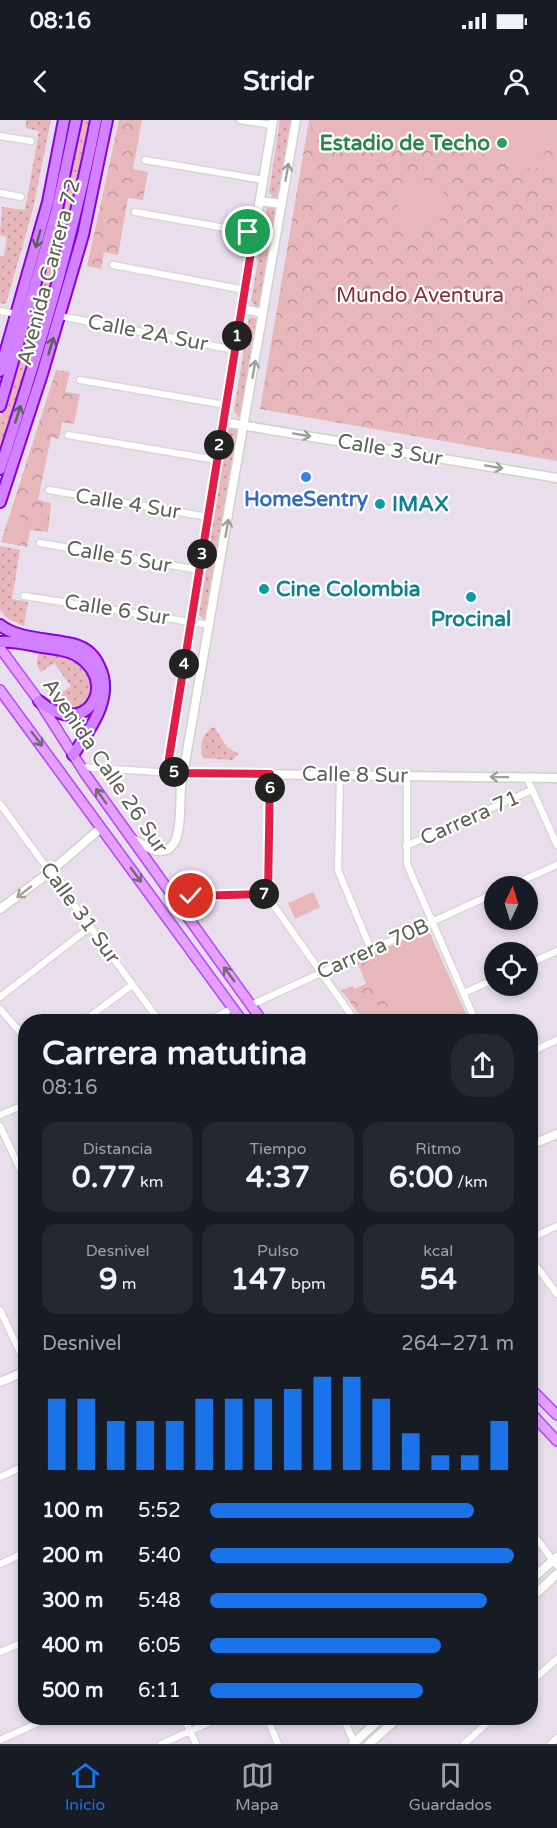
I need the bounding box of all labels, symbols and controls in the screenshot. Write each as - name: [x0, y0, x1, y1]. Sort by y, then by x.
- text: 08:16: [30, 8, 91, 34]
- icon: back: [24, 65, 57, 98]
- text: Stridr: [243, 65, 314, 98]
- icon: person: [500, 65, 533, 98]
- place label: Estadio de Techo: [320, 131, 490, 156]
- marker: Estadio de Techo: [495, 136, 509, 150]
- one-way arrow: [281, 163, 292, 183]
- street label: Avenida Carrera 72: [12, 176, 86, 368]
- pin: [222, 206, 273, 257]
- icon: arrive: [231, 215, 264, 248]
- one-way arrow: [32, 229, 43, 248]
- park label: Mundo Aventura: [336, 283, 504, 308]
- street label: Calle 2A Sur: [86, 309, 210, 357]
- pin: 1: [222, 321, 252, 351]
- text: 1: [232, 326, 242, 346]
- one-way arrow: [46, 337, 57, 356]
- one-way arrow: [249, 360, 260, 379]
- one-way arrow: [14, 405, 25, 424]
- street label: Calle 3 Sur: [335, 428, 445, 472]
- pin: 2: [204, 430, 234, 460]
- one-way arrow: [292, 430, 311, 441]
- text: 2: [214, 435, 224, 455]
- one-way arrow: [484, 462, 504, 473]
- marker: HomeSentry: [299, 470, 313, 484]
- street label: Calle 4 Sur: [73, 483, 183, 525]
- place label: HomeSentry: [244, 487, 369, 512]
- place label: IMAX: [392, 492, 449, 517]
- marker: IMAX: [373, 497, 387, 511]
- one-way arrow: [221, 519, 232, 538]
- street label: Calle 5 Sur: [64, 535, 174, 579]
- pin: 3: [187, 539, 217, 569]
- text: 3: [197, 544, 207, 564]
- place label: Cine Colombia: [276, 577, 421, 602]
- marker: Cine Colombia: [257, 582, 271, 596]
- street label: Calle 6 Sur: [62, 589, 172, 631]
- marker: Procinal: [464, 590, 478, 604]
- place label: Procinal: [431, 607, 511, 632]
- pin: 4: [169, 649, 199, 679]
- text: 4: [179, 654, 189, 674]
- street label: Avenida Calle 26 Sur: [37, 674, 173, 858]
- one-way arrow: [30, 731, 43, 747]
- pin: 5: [159, 757, 189, 787]
- text: 5: [169, 762, 179, 782]
- street label: Calle 8 Sur: [302, 762, 408, 788]
- one-way arrow: [489, 771, 509, 783]
- pin: 6: [255, 773, 285, 803]
- text: 6: [265, 778, 275, 798]
- street label: Carrera 71: [417, 785, 523, 851]
- one-way arrow: [95, 788, 107, 804]
- street label: Calle 31 Sur: [35, 857, 125, 969]
- one-way arrow: [130, 866, 142, 882]
- pin: [165, 870, 216, 921]
- north arrow: [484, 876, 538, 930]
- map controls: [484, 876, 538, 996]
- icon: check: [174, 879, 207, 912]
- pin: 7: [249, 879, 279, 909]
- text: 7: [259, 884, 269, 904]
- one-way arrow: [17, 886, 33, 899]
- street label: Carrera 70B: [313, 913, 433, 985]
- button: locate: [484, 942, 538, 996]
- one-way arrow: [223, 967, 235, 983]
- text: Carrera matutina: [42, 1034, 307, 1073]
- button: share: [451, 1034, 514, 1097]
- text: 08:16: [42, 1076, 97, 1100]
- text: Distancia: [83, 1139, 153, 1159]
- text: Tiempo: [249, 1139, 307, 1159]
- text: Ritmo: [415, 1139, 461, 1159]
- text: 0.77: [72, 1159, 136, 1196]
- text: 4:37: [246, 1159, 310, 1196]
- text: 6:00: [389, 1159, 453, 1196]
- text: km: [136, 1172, 163, 1192]
- text: /km: [453, 1172, 488, 1192]
- text: Desnivel: [86, 1241, 149, 1261]
- text: Pulso: [257, 1241, 299, 1261]
- text: kcal: [423, 1241, 453, 1261]
- text: 9: [99, 1261, 118, 1298]
- text: 147: [230, 1261, 287, 1298]
- text: 54: [419, 1261, 457, 1298]
- text: m: [118, 1274, 137, 1294]
- text: bpm: [287, 1274, 326, 1294]
- text: Desnivel: [42, 1332, 121, 1356]
- text: 264–271 m: [401, 1332, 514, 1356]
- text: 100 m: [42, 1499, 103, 1523]
- text: 5:52: [138, 1499, 181, 1523]
- text: 200 m: [42, 1544, 103, 1568]
- text: 5:40: [138, 1544, 181, 1568]
- text: 300 m: [42, 1589, 103, 1613]
- text: 5:48: [138, 1589, 181, 1613]
- text: 400 m: [42, 1634, 103, 1658]
- text: 6:05: [138, 1634, 181, 1658]
- text: 500 m: [42, 1679, 103, 1703]
- text: 6:11: [138, 1679, 181, 1703]
- tab: Inicio: [65, 1759, 105, 1815]
- tab: Mapa: [235, 1759, 279, 1815]
- tab: Guardados: [409, 1759, 492, 1815]

